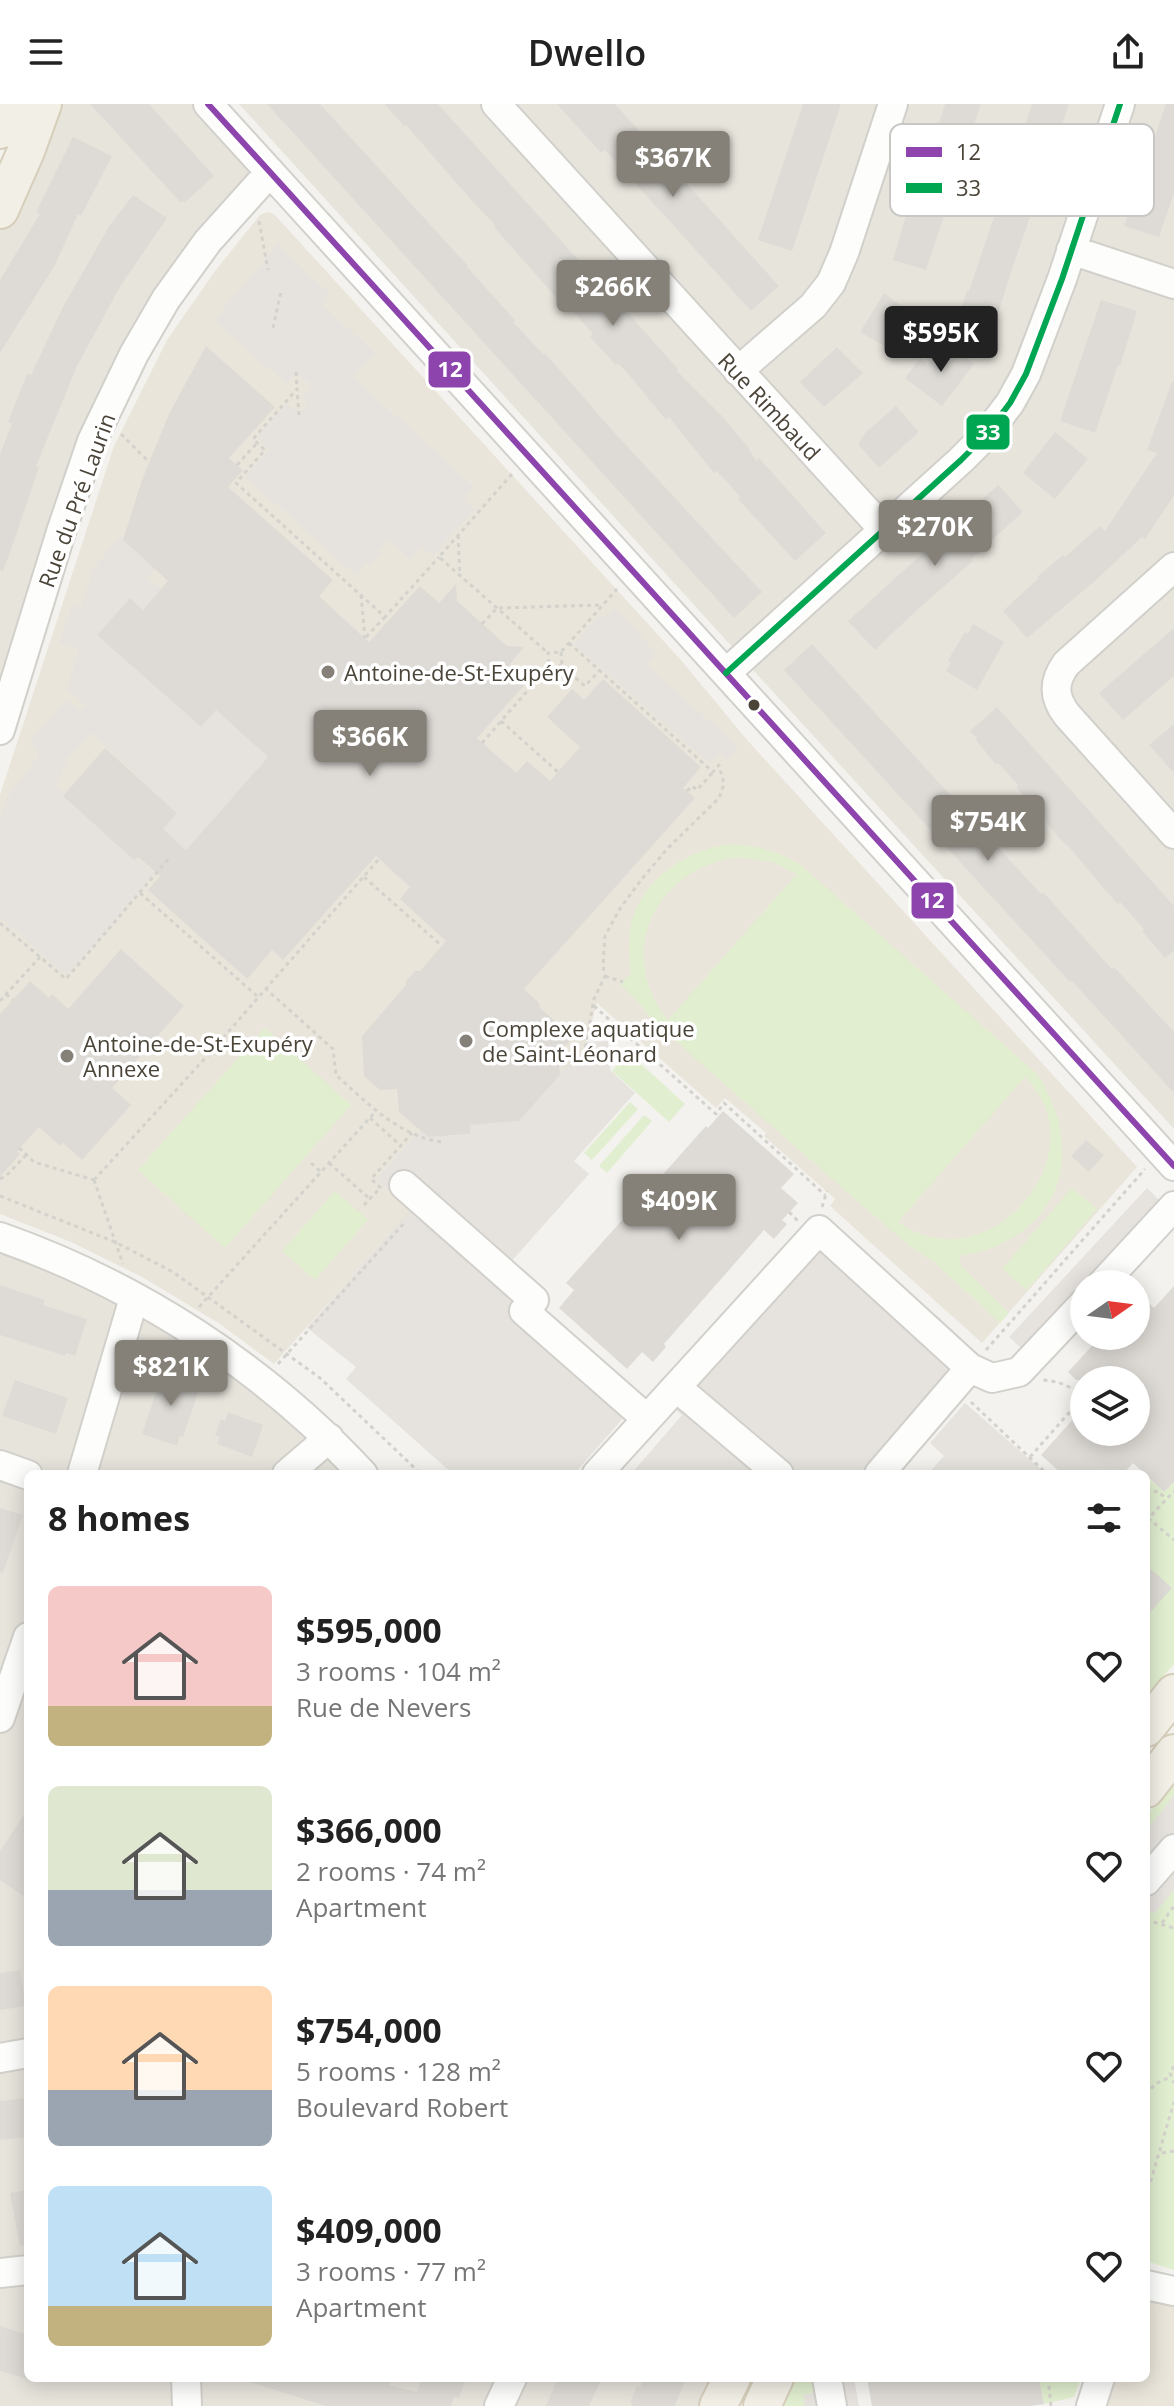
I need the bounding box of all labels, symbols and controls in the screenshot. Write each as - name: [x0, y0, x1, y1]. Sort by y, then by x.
- text: Dwello: [528, 28, 646, 77]
- icon: menu: [24, 30, 68, 74]
- icon: share: [1106, 30, 1150, 74]
- legend: [890, 124, 1154, 216]
- pin: $367K: [617, 131, 729, 199]
- text: 12: [956, 136, 981, 166]
- text: $367K: [635, 139, 711, 175]
- text: 33: [956, 172, 981, 202]
- pin: $266K: [557, 260, 669, 328]
- text: $266K: [575, 268, 651, 304]
- pin: $595K: [885, 306, 997, 374]
- text: $595K: [903, 314, 979, 350]
- street label: Rue Rimbaud: [712, 346, 828, 466]
- line badge: 12: [427, 350, 472, 389]
- text: 12: [437, 353, 463, 383]
- street label: Rue du Pré Laurin: [31, 409, 121, 591]
- line badge: 33: [965, 413, 1011, 451]
- text: 33: [975, 416, 1001, 446]
- pin: $270K: [879, 500, 991, 568]
- text: $270K: [897, 508, 973, 544]
- place label: Antoine-de-St-Exupéry: [344, 657, 575, 687]
- marker: Antoine-de-St-Exupéry: [319, 663, 337, 681]
- unlabelled marker: [746, 697, 762, 713]
- pin: $366K: [314, 710, 426, 778]
- text: $366K: [332, 718, 408, 754]
- pin: $754K: [932, 795, 1044, 863]
- text: $754K: [950, 803, 1026, 839]
- line badge: 12: [910, 881, 955, 920]
- text: 12: [919, 884, 945, 914]
- place label: Complexe aquatique de Saint-Léonard: [482, 1013, 695, 1068]
- place label: Antoine-de-St-Exupéry Annexe: [83, 1028, 314, 1083]
- marker: Complexe aquatique de Saint-Léonard: [457, 1032, 475, 1050]
- marker: Antoine-de-St-Exupéry Annexe: [58, 1047, 76, 1065]
- pin: $409K: [623, 1174, 735, 1242]
- text: $409K: [641, 1182, 717, 1218]
- north arrow: [1070, 1270, 1150, 1350]
- map controls: [1070, 1270, 1150, 1446]
- pin: $821K: [115, 1340, 227, 1408]
- text: $821K: [133, 1348, 209, 1384]
- button: layers: [1070, 1366, 1150, 1446]
- text: 8 homes: [48, 1495, 190, 1541]
- icon: filters: [1082, 1496, 1126, 1540]
- text: $595,000: [296, 1607, 442, 1653]
- icon: home: [112, 1618, 208, 1714]
- icon: heart: [1082, 1644, 1126, 1688]
- text: 3 rooms · 104 m²: [296, 1653, 501, 1689]
- text: Rue de Nevers: [296, 1689, 471, 1725]
- text: $366,000: [296, 1807, 442, 1853]
- icon: home: [112, 1818, 208, 1914]
- icon: heart: [1082, 1844, 1126, 1888]
- text: 2 rooms · 74 m²: [296, 1853, 486, 1889]
- text: Apartment: [296, 1889, 427, 1925]
- text: $754,000: [296, 2007, 442, 2053]
- icon: home: [112, 2018, 208, 2114]
- icon: heart: [1082, 2044, 1126, 2088]
- text: 5 rooms · 128 m²: [296, 2053, 501, 2089]
- text: Boulevard Robert: [296, 2089, 508, 2125]
- text: $409,000: [296, 2207, 442, 2253]
- icon: home: [112, 2218, 208, 2314]
- icon: heart: [1082, 2244, 1126, 2288]
- text: 3 rooms · 77 m²: [296, 2253, 486, 2289]
- text: Apartment: [296, 2289, 427, 2325]

